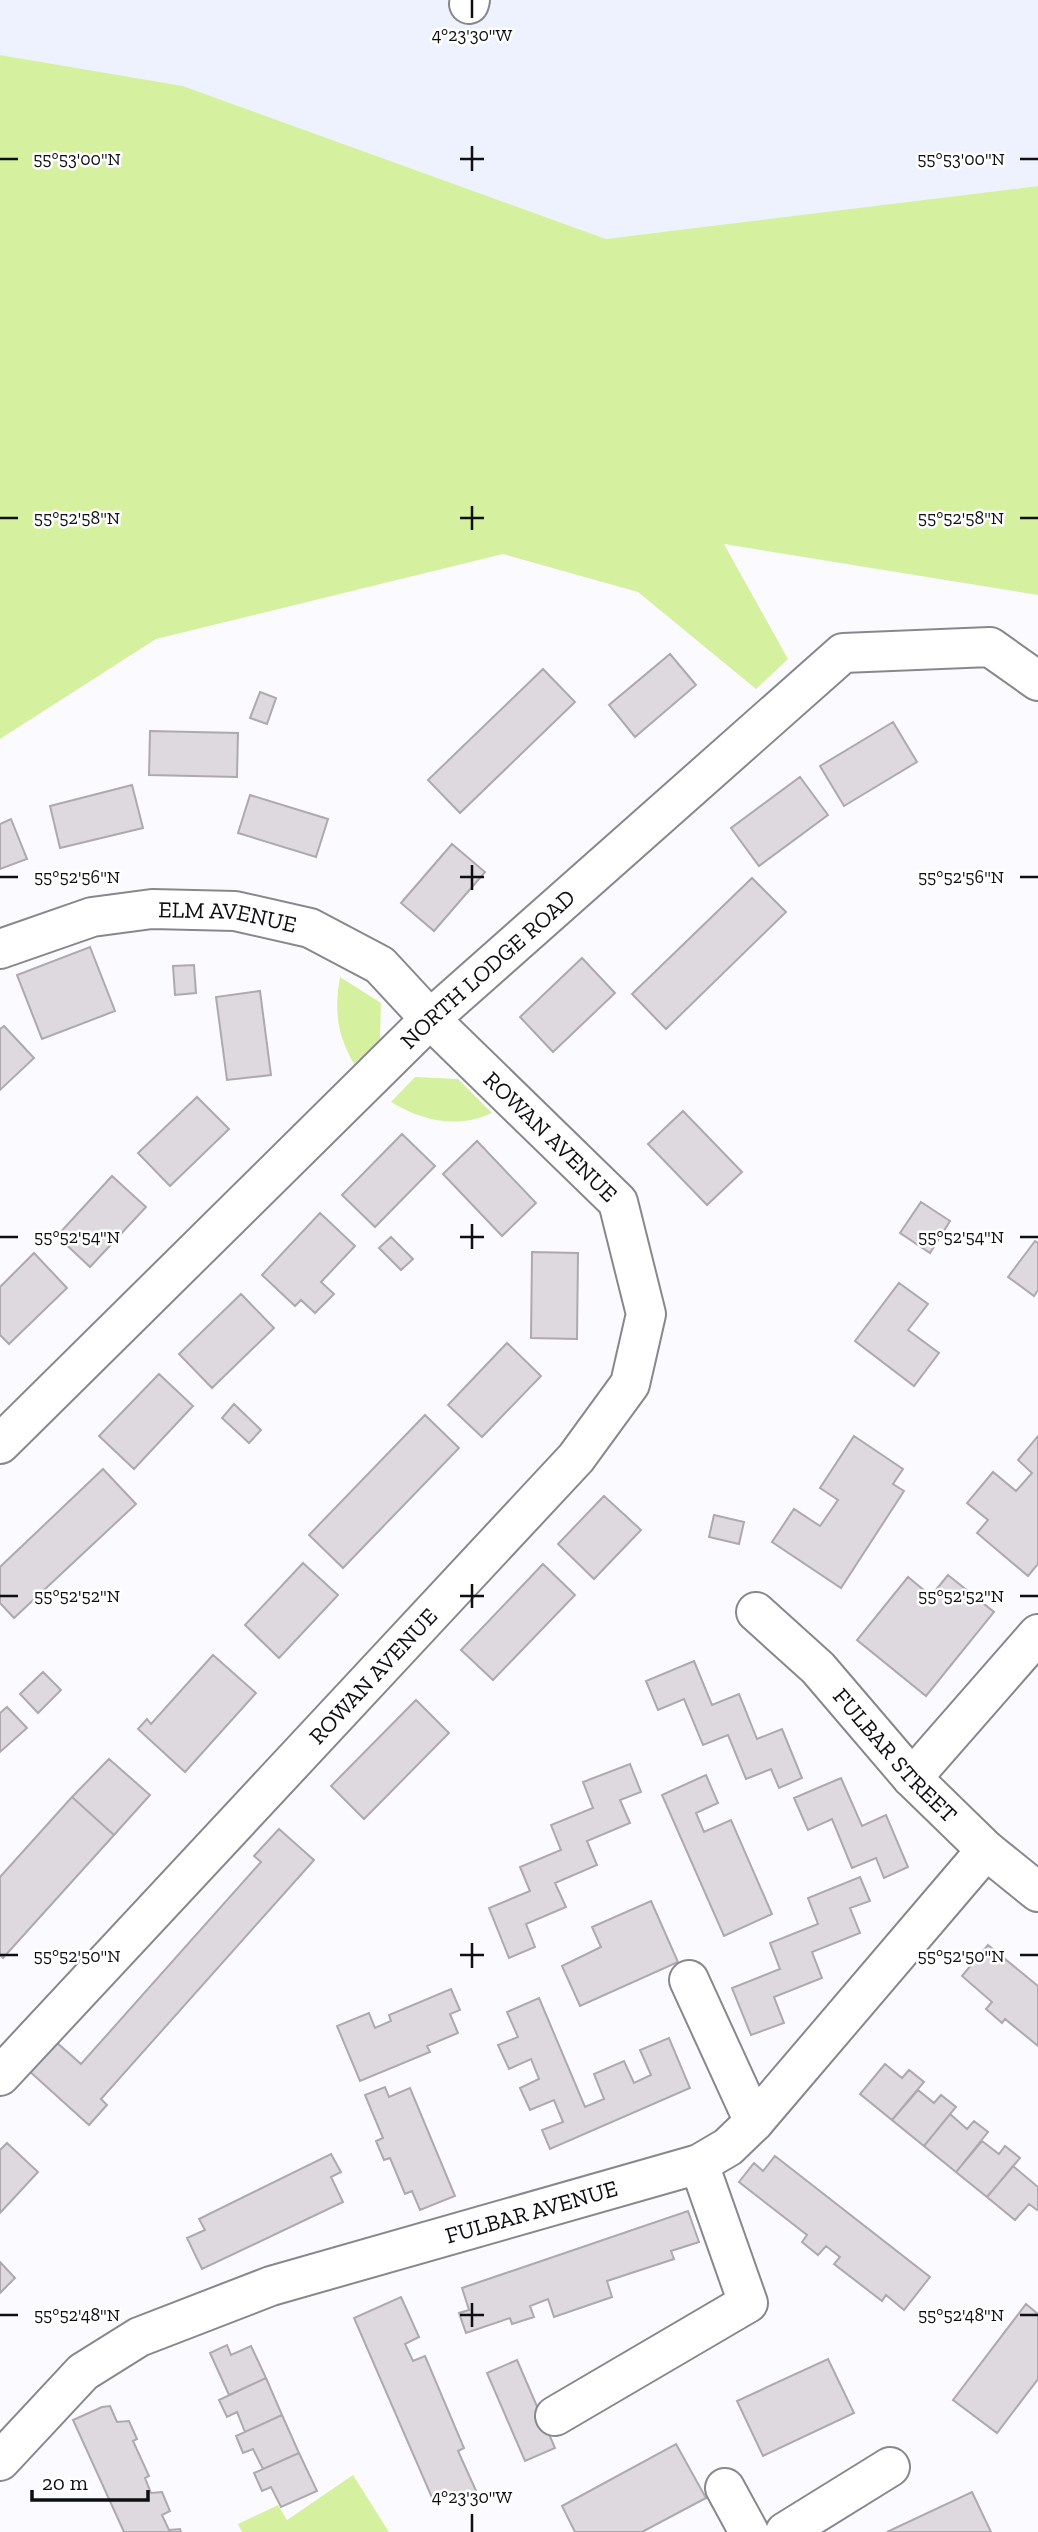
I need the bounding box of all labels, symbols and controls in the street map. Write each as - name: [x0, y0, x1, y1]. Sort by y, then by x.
- text: 4°23'30"W: [432, 24, 512, 46]
- text: 55°53'00"N: [33, 148, 121, 170]
- text: 55°53'00"N: [917, 148, 1005, 170]
- text: 55°52'58"N: [34, 507, 120, 529]
- text: 55°52'58"N: [918, 507, 1004, 529]
- text: 55°52'56"N: [34, 866, 120, 888]
- text: 55°52'56"N: [918, 866, 1004, 888]
- street label: NORTH LODGE ROAD: [394, 883, 581, 1054]
- street label: ELM AVENUE: [158, 895, 299, 939]
- street label: ROWAN AVENUE: [478, 1065, 623, 1208]
- text: 55°52'54"N: [34, 1226, 120, 1248]
- text: 55°52'54"N: [918, 1226, 1004, 1248]
- text: 55°52'52"N: [34, 1585, 120, 1607]
- text: 55°52'52"N: [918, 1585, 1004, 1607]
- street label: ROWAN AVENUE: [303, 1602, 443, 1750]
- street label: FULBAR STREET: [827, 1682, 963, 1828]
- text: 55°52'50"N: [33, 1945, 121, 1967]
- text: 55°52'50"N: [917, 1945, 1005, 1967]
- street label: FULBAR AVENUE: [442, 2174, 621, 2250]
- text: 55°52'48"N: [34, 2304, 120, 2326]
- text: 55°52'48"N: [918, 2304, 1004, 2326]
- scale bar: [32, 2458, 147, 2502]
- text: 20 m: [42, 2470, 88, 2495]
- text: 4°23'30"W: [432, 2486, 512, 2508]

